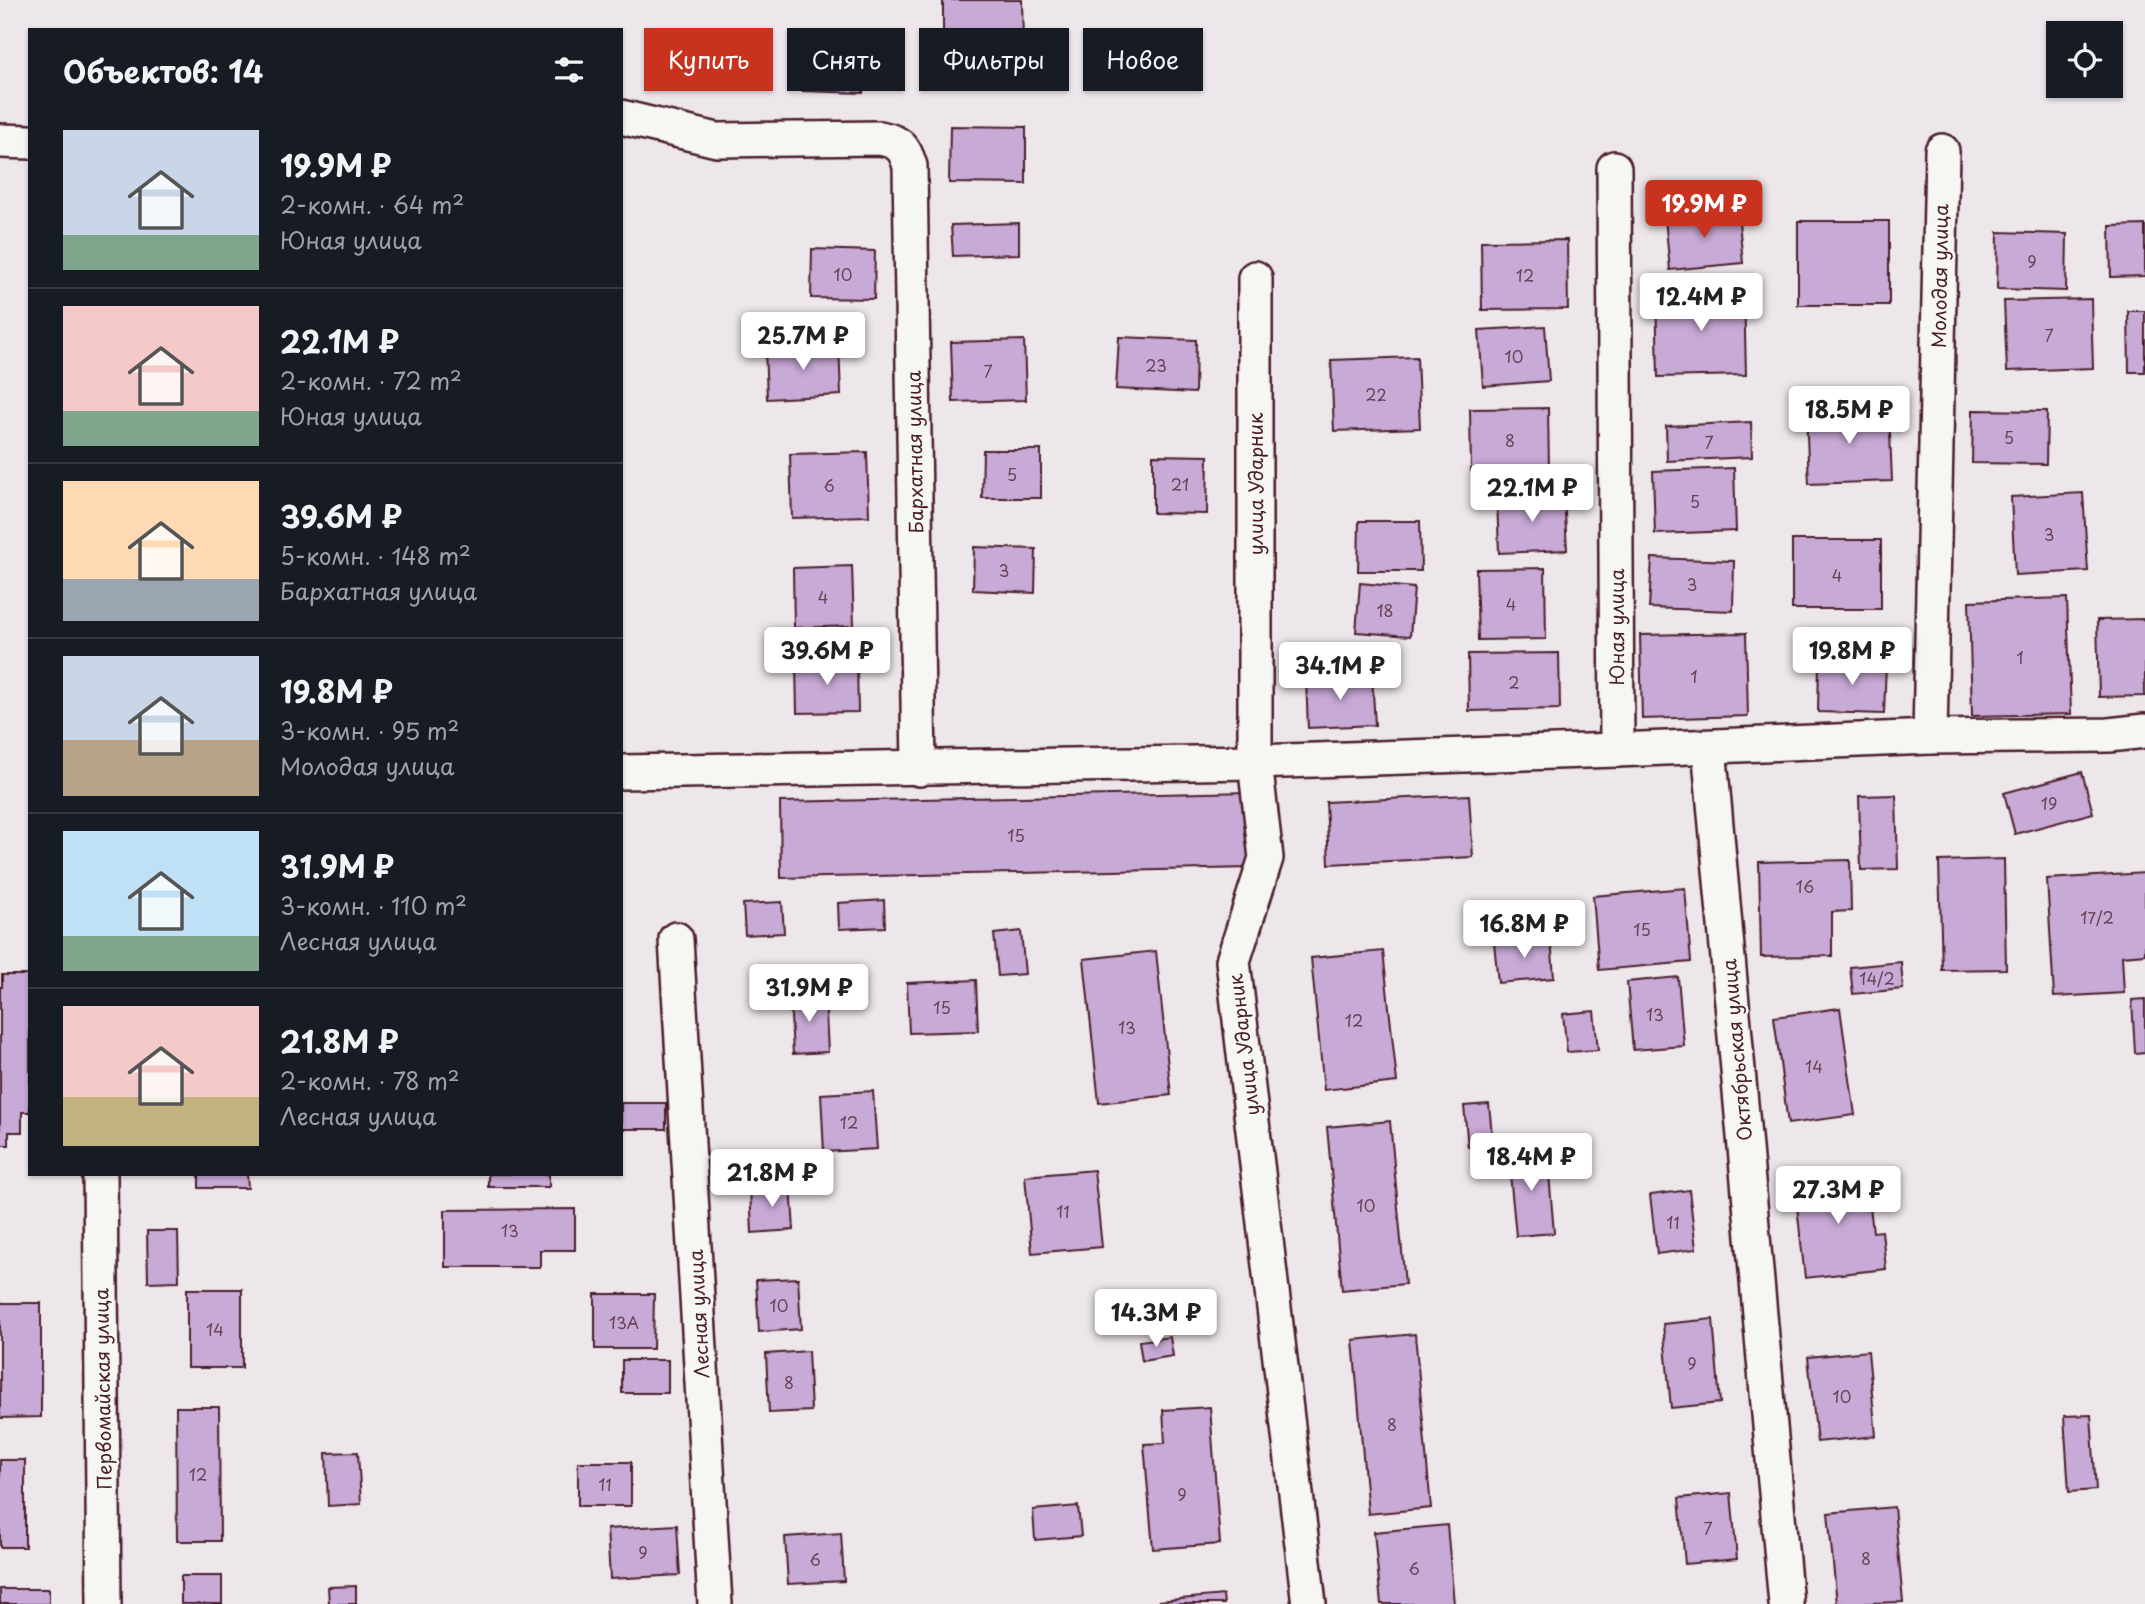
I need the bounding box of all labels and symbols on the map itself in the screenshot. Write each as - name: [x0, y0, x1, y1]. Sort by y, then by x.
- pin: 19.9M ₽: [1639, 180, 1769, 240]
- street label: Молодая улица: [1924, 204, 1954, 348]
- house number: 9: [2027, 249, 2037, 273]
- house number: 10: [834, 262, 852, 286]
- house number: 12: [1516, 263, 1534, 287]
- pin: 12.4M ₽: [1636, 274, 1766, 333]
- pin: 25.7M ₽: [738, 312, 868, 372]
- house number: 7: [2044, 323, 2054, 347]
- house number: 10: [1505, 344, 1523, 368]
- house number: 23: [1145, 353, 1167, 377]
- house number: 7: [983, 359, 993, 383]
- street label: Бархатная улица: [899, 370, 929, 534]
- house number: 22: [1365, 382, 1387, 406]
- pin: 18.5M ₽: [1784, 386, 1914, 446]
- street label: улица Ударник: [1241, 412, 1269, 555]
- house number: 5: [2004, 425, 2014, 449]
- house number: 8: [1505, 428, 1515, 452]
- house number: 7: [1704, 430, 1714, 454]
- house number: 5: [1007, 462, 1017, 486]
- pin: 22.1M ₽: [1467, 464, 1597, 524]
- house number: 21: [1171, 472, 1189, 496]
- house number: 6: [823, 473, 835, 497]
- house number: 5: [1690, 489, 1700, 513]
- house number: 3: [2044, 522, 2054, 546]
- house number: 3: [999, 558, 1009, 582]
- house number: 4: [1832, 563, 1842, 587]
- street label: Юная улица: [1602, 568, 1630, 686]
- house number: 3: [1687, 572, 1697, 596]
- house number: 4: [818, 585, 828, 609]
- house number: 4: [1506, 592, 1516, 616]
- house number: 18: [1376, 598, 1394, 622]
- pin: 39.6M ₽: [762, 628, 892, 687]
- pin: 19.8M ₽: [1787, 628, 1917, 687]
- pin: 34.1M ₽: [1275, 642, 1405, 702]
- house number: 1: [2016, 645, 2024, 669]
- house number: 1: [1690, 664, 1698, 688]
- house number: 2: [1508, 670, 1520, 694]
- house number: 19: [2041, 791, 2057, 815]
- house number: 15: [1007, 823, 1025, 847]
- house number: 16: [1796, 874, 1814, 898]
- pin: 16.8M ₽: [1459, 900, 1589, 960]
- house number: 17/2: [2080, 905, 2114, 929]
- house number: 15: [1633, 917, 1651, 941]
- street label: Октябрьская улица: [1714, 958, 1758, 1142]
- pin: 31.9M ₽: [744, 964, 874, 1024]
- house number: 14/2: [1859, 966, 1895, 990]
- street label: улица Ударник: [1220, 972, 1266, 1117]
- house number: 15: [933, 995, 951, 1019]
- house number: 13: [1646, 1002, 1664, 1026]
- house number: 12: [1345, 1008, 1363, 1032]
- house number: 13: [1118, 1015, 1136, 1039]
- house number: 14: [1805, 1054, 1823, 1078]
- house number: 12: [840, 1110, 858, 1134]
- pin: 18.4M ₽: [1466, 1134, 1596, 1193]
- pin: 21.8M ₽: [707, 1150, 837, 1209]
- pin: 27.3M ₽: [1773, 1166, 1903, 1226]
- house number: 10: [1357, 1193, 1375, 1217]
- house number: 11: [1056, 1199, 1070, 1223]
- house number: 11: [1666, 1210, 1680, 1234]
- house number: 13: [501, 1218, 519, 1242]
- street label: Лесная улица: [681, 1249, 715, 1379]
- street label: Первомайская улица: [86, 1288, 118, 1490]
- pin: 14.3M ₽: [1091, 1290, 1221, 1349]
- house number: 10: [770, 1293, 788, 1317]
- house number: 13А: [609, 1310, 639, 1334]
- house number: 14: [206, 1317, 224, 1341]
- house number: 9: [1687, 1351, 1697, 1375]
- house number: 8: [784, 1370, 794, 1394]
- house number: 10: [1833, 1384, 1851, 1408]
- house number: 8: [1387, 1412, 1397, 1436]
- house number: 12: [189, 1462, 207, 1486]
- house number: 11: [598, 1472, 612, 1496]
- house number: 9: [1177, 1482, 1187, 1506]
- house number: 7: [1703, 1516, 1713, 1540]
- house number: 9: [638, 1540, 648, 1564]
- house number: 8: [1861, 1546, 1871, 1570]
- house number: 6: [809, 1547, 821, 1571]
- house number: 6: [1408, 1556, 1420, 1580]

